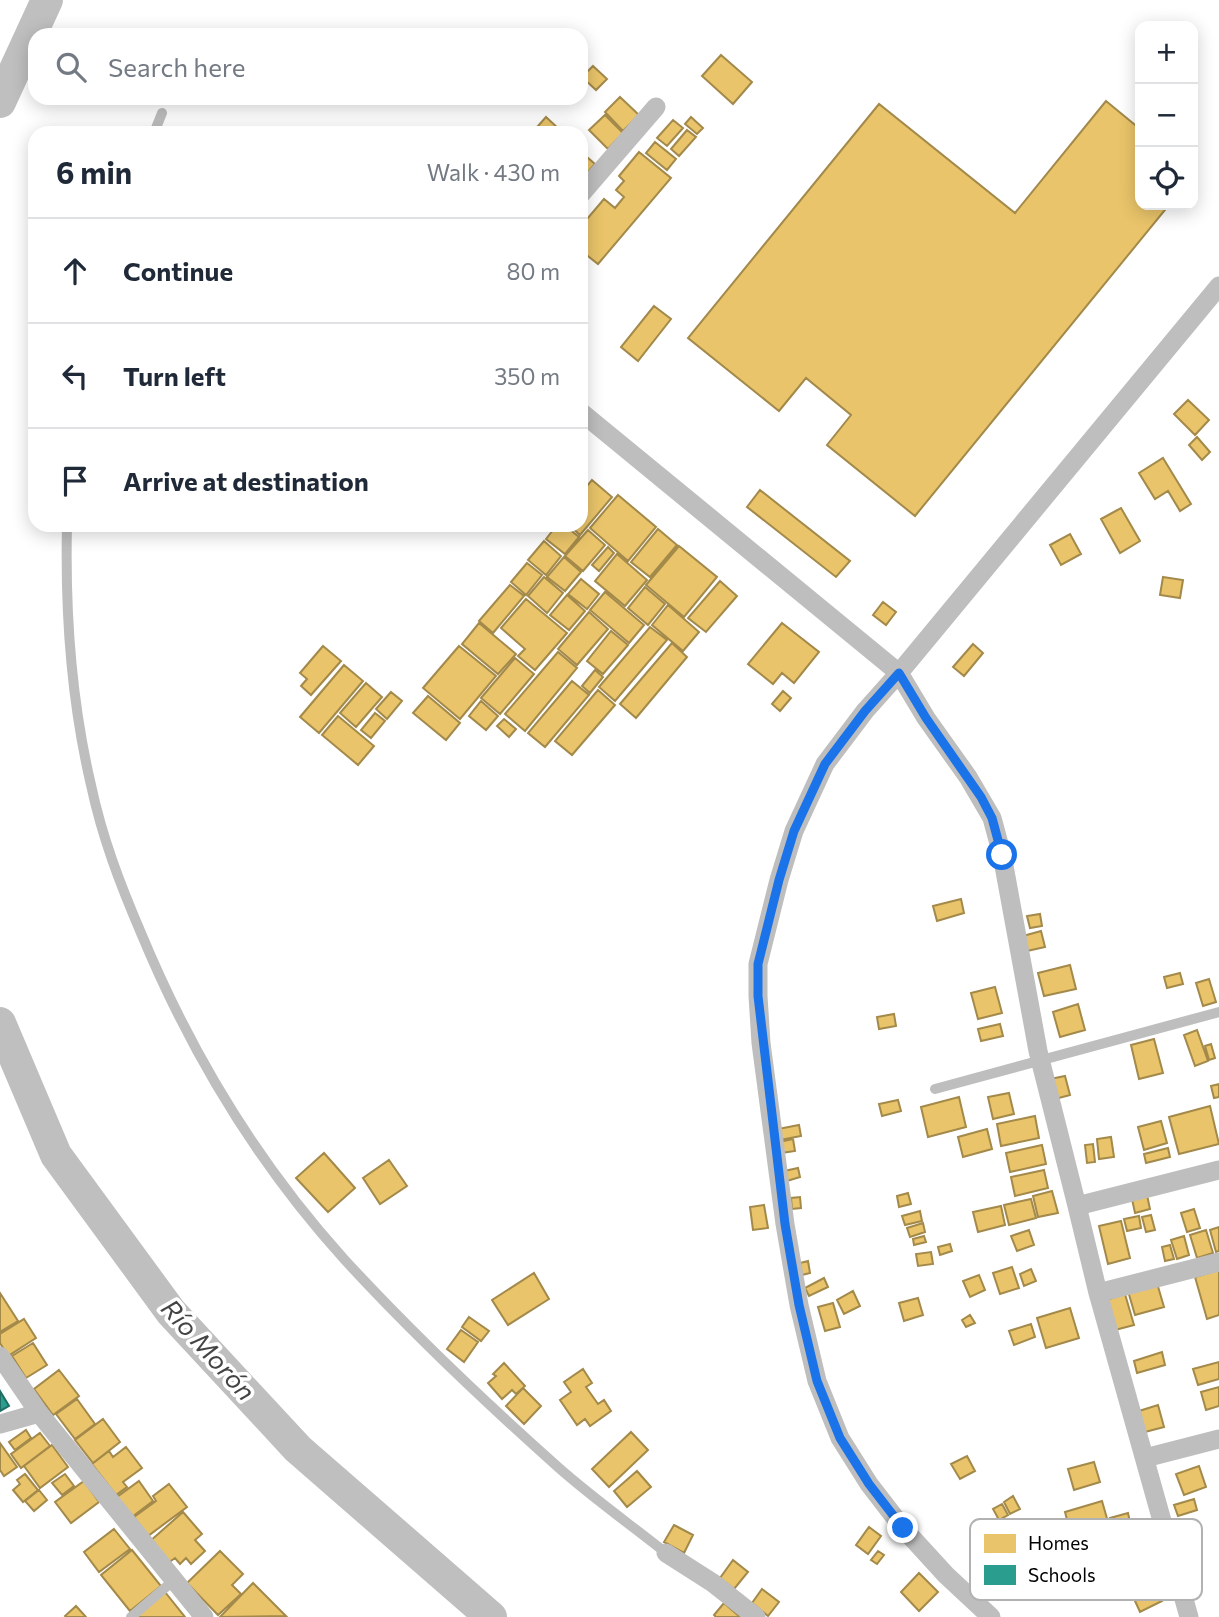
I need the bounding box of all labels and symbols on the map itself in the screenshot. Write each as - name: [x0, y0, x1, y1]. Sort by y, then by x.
- route start: [986, 839, 1017, 870]
- water label: Río Morón: [156, 1292, 263, 1406]
- route end: [887, 1512, 918, 1543]
- legend: [970, 1519, 1202, 1600]
- text: Homes: [1028, 1531, 1089, 1554]
- text: Schools: [1028, 1563, 1096, 1586]

